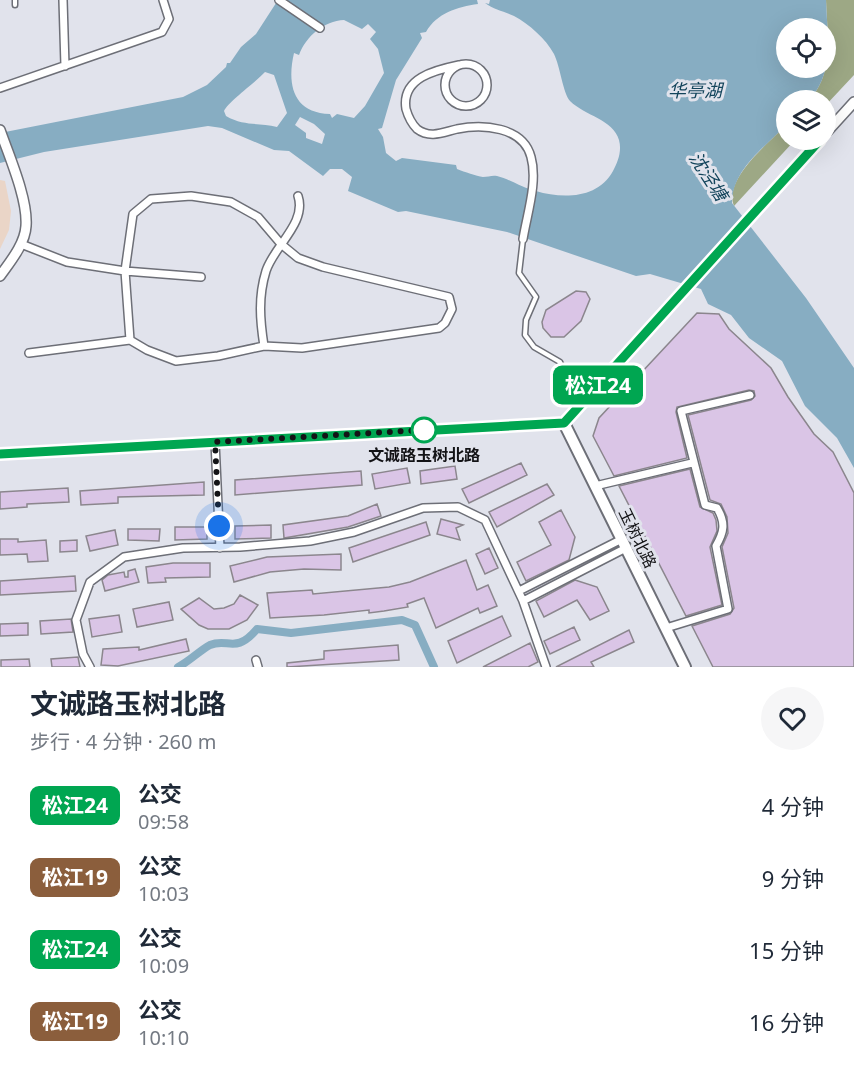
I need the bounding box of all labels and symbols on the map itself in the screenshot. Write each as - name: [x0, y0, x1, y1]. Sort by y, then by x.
- water label: 华亭湖: [668, 78, 725, 102]
- water label: 沈泾塘: [684, 147, 735, 208]
- line badge: 松江24: [556, 366, 640, 404]
- marker: 文诚路玉树北路: [411, 417, 437, 443]
- place label: 文诚路玉树北路: [368, 444, 480, 466]
- street label: 玉树北路: [614, 504, 662, 572]
- your location: [204, 511, 234, 541]

